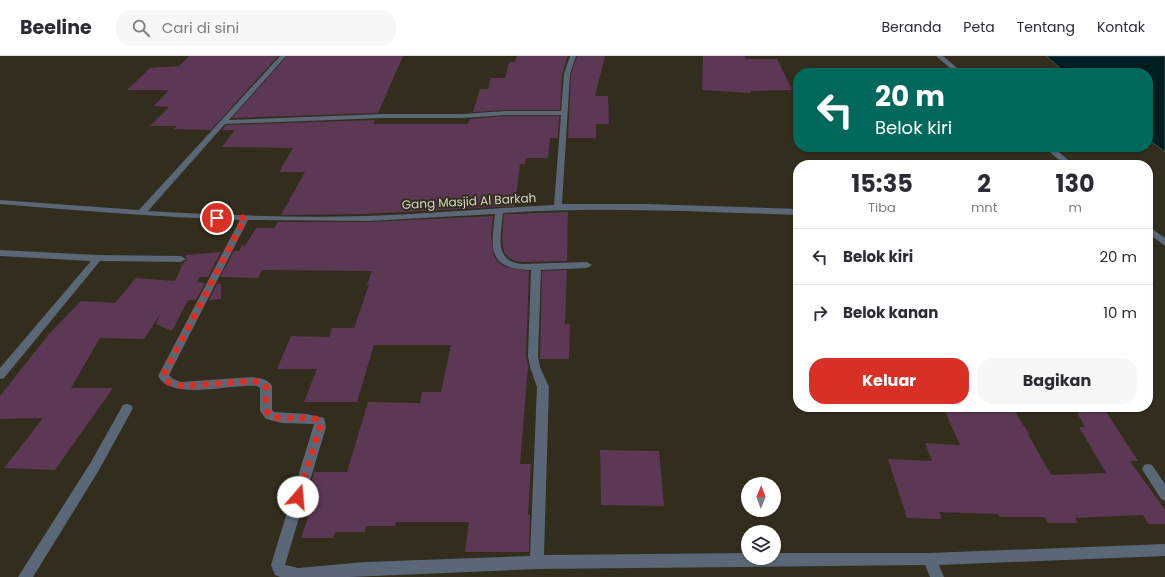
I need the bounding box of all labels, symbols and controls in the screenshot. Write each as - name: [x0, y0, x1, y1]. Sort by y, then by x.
- search box: [116, 10, 396, 46]
- text: Beeline: [20, 14, 92, 41]
- icon: search: [130, 17, 152, 39]
- text: Cari di sini: [162, 17, 239, 38]
- text: Beranda: [882, 17, 941, 37]
- text: Peta: [963, 17, 995, 37]
- text: Tentang: [1017, 17, 1075, 37]
- text: Kontak: [1097, 17, 1145, 37]
- text: 20 m: [875, 77, 945, 116]
- icon: left: [809, 84, 861, 136]
- text: Belok kiri: [875, 115, 952, 140]
- text: 15:35: [851, 167, 913, 200]
- text: 2: [977, 167, 991, 200]
- text: 130: [1056, 167, 1095, 200]
- street label: Gang Masjid Al Barkah: [401, 189, 537, 213]
- text: Tiba: [868, 198, 896, 217]
- text: mnt: [971, 198, 997, 217]
- text: m: [1068, 198, 1082, 217]
- pin: [200, 201, 234, 235]
- icon: arrive: [206, 207, 228, 229]
- icon: left: [809, 246, 831, 268]
- text: Belok kiri: [843, 246, 913, 267]
- text: 20 m: [1099, 246, 1137, 267]
- icon: right: [809, 302, 831, 324]
- text: Belok kanan: [843, 302, 938, 323]
- text: 10 m: [1103, 302, 1137, 323]
- button: Keluar: [809, 358, 969, 404]
- button: Bagikan: [977, 358, 1137, 404]
- position arrow: [277, 476, 319, 518]
- north arrow: [741, 477, 781, 517]
- map controls: [741, 477, 781, 565]
- button: layers: [741, 525, 781, 565]

